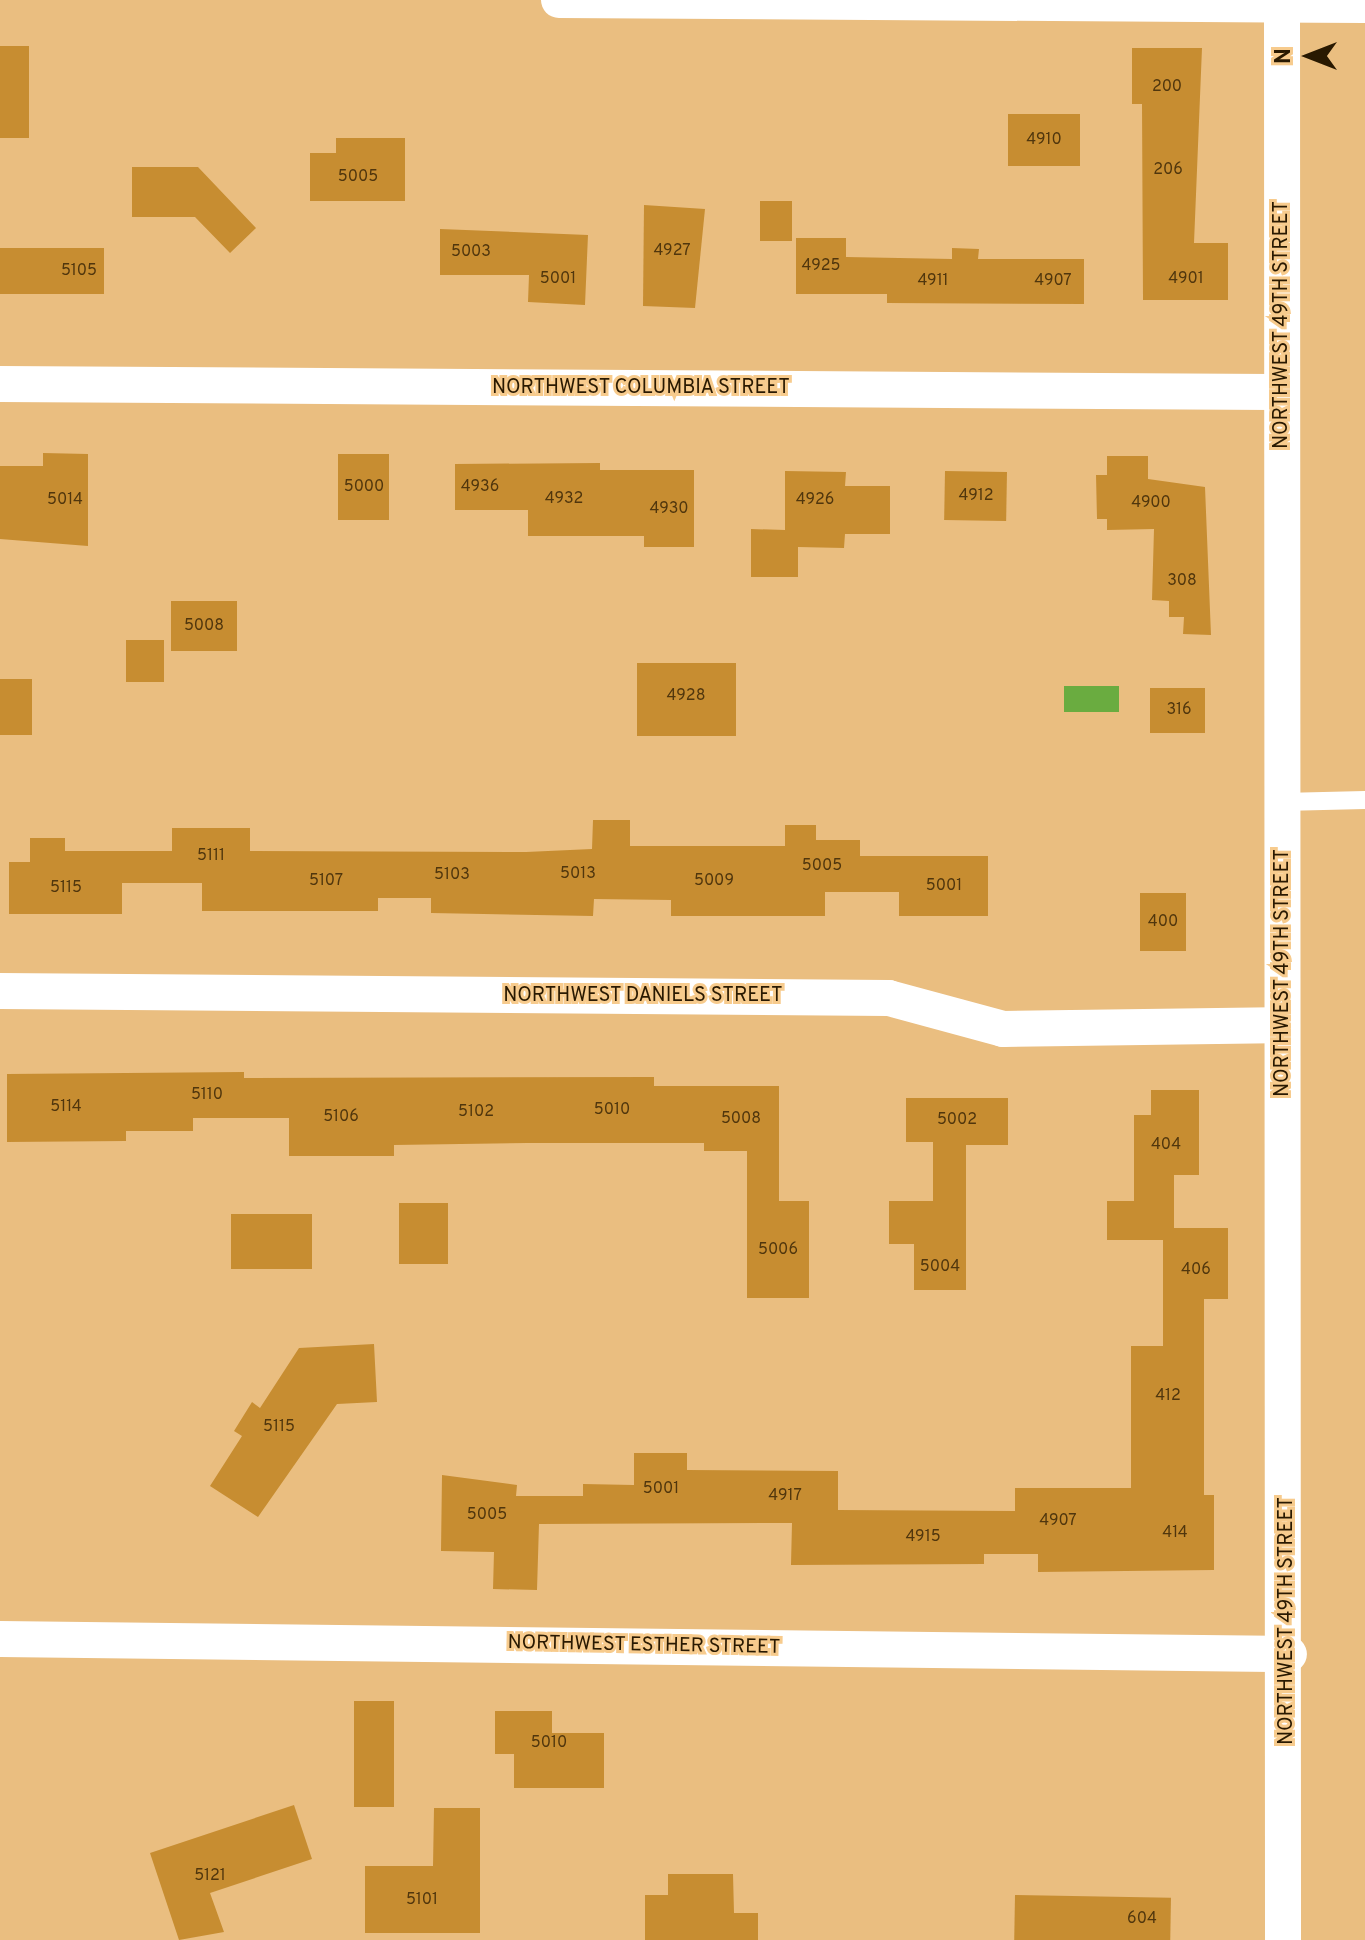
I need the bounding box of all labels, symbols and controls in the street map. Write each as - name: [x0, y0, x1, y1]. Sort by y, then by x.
- north arrow: [1269, 16, 1349, 96]
- text: N: [1271, 48, 1298, 64]
- house number: 200: [1152, 77, 1182, 97]
- house number: 4910: [1026, 130, 1062, 150]
- house number: 206: [1153, 160, 1183, 180]
- house number: 5005: [338, 167, 378, 187]
- street label: NORTHWEST 49TH STREET: [1270, 201, 1294, 449]
- house number: 4927: [653, 241, 691, 261]
- house number: 5003: [451, 242, 491, 262]
- house number: 4925: [802, 256, 840, 276]
- house number: 5105: [61, 261, 97, 281]
- house number: 5001: [540, 269, 576, 289]
- house number: 4901: [1168, 269, 1204, 289]
- house number: 4911: [917, 271, 949, 291]
- house number: 4907: [1034, 271, 1072, 291]
- street label: NORTHWEST COLUMBIA STREET: [491, 376, 791, 400]
- house number: 5000: [344, 477, 384, 497]
- house number: 4936: [461, 477, 499, 497]
- house number: 4912: [958, 486, 994, 506]
- house number: 4932: [545, 489, 583, 509]
- house number: 5014: [47, 490, 83, 510]
- house number: 4926: [796, 490, 834, 510]
- house number: 4900: [1131, 493, 1171, 513]
- house number: 4930: [650, 499, 688, 519]
- house number: 308: [1167, 571, 1197, 591]
- house number: 5008: [184, 616, 224, 636]
- house number: 4928: [667, 686, 705, 706]
- house number: 316: [1166, 700, 1192, 720]
- house number: 5111: [197, 846, 225, 866]
- street label: NORTHWEST 49TH STREET: [1271, 849, 1295, 1097]
- house number: 5005: [802, 856, 842, 876]
- house number: 5013: [560, 864, 596, 884]
- house number: 5103: [434, 865, 470, 885]
- house number: 5107: [309, 871, 343, 891]
- house number: 5009: [694, 871, 734, 891]
- house number: 5001: [926, 876, 962, 896]
- house number: 5115: [50, 878, 82, 898]
- house number: 400: [1148, 912, 1178, 932]
- street label: NORTHWEST DANIELS STREET: [503, 984, 783, 1008]
- house number: 5110: [191, 1085, 223, 1105]
- house number: 5114: [50, 1097, 82, 1117]
- house number: 5010: [594, 1100, 630, 1120]
- house number: 5102: [458, 1102, 494, 1122]
- house number: 5106: [323, 1107, 359, 1127]
- house number: 5008: [721, 1109, 761, 1129]
- house number: 5002: [937, 1110, 977, 1130]
- house number: 404: [1151, 1135, 1181, 1155]
- house number: 5006: [758, 1240, 798, 1260]
- house number: 5004: [920, 1257, 960, 1277]
- house number: 406: [1181, 1260, 1211, 1280]
- house number: 412: [1155, 1386, 1181, 1406]
- house number: 5115: [263, 1417, 295, 1437]
- house number: 5001: [643, 1479, 679, 1499]
- house number: 4917: [768, 1486, 802, 1506]
- street label: NORTHWEST 49TH STREET: [1275, 1497, 1299, 1745]
- house number: 5005: [467, 1505, 507, 1525]
- house number: 4907: [1039, 1511, 1077, 1531]
- house number: 414: [1162, 1523, 1188, 1543]
- house number: 4915: [905, 1527, 941, 1547]
- street label: NORTHWEST ESTHER STREET: [507, 1632, 781, 1660]
- house number: 5010: [531, 1733, 567, 1753]
- house number: 5121: [194, 1866, 226, 1886]
- house number: 5101: [406, 1890, 438, 1910]
- house number: 604: [1127, 1909, 1157, 1929]

